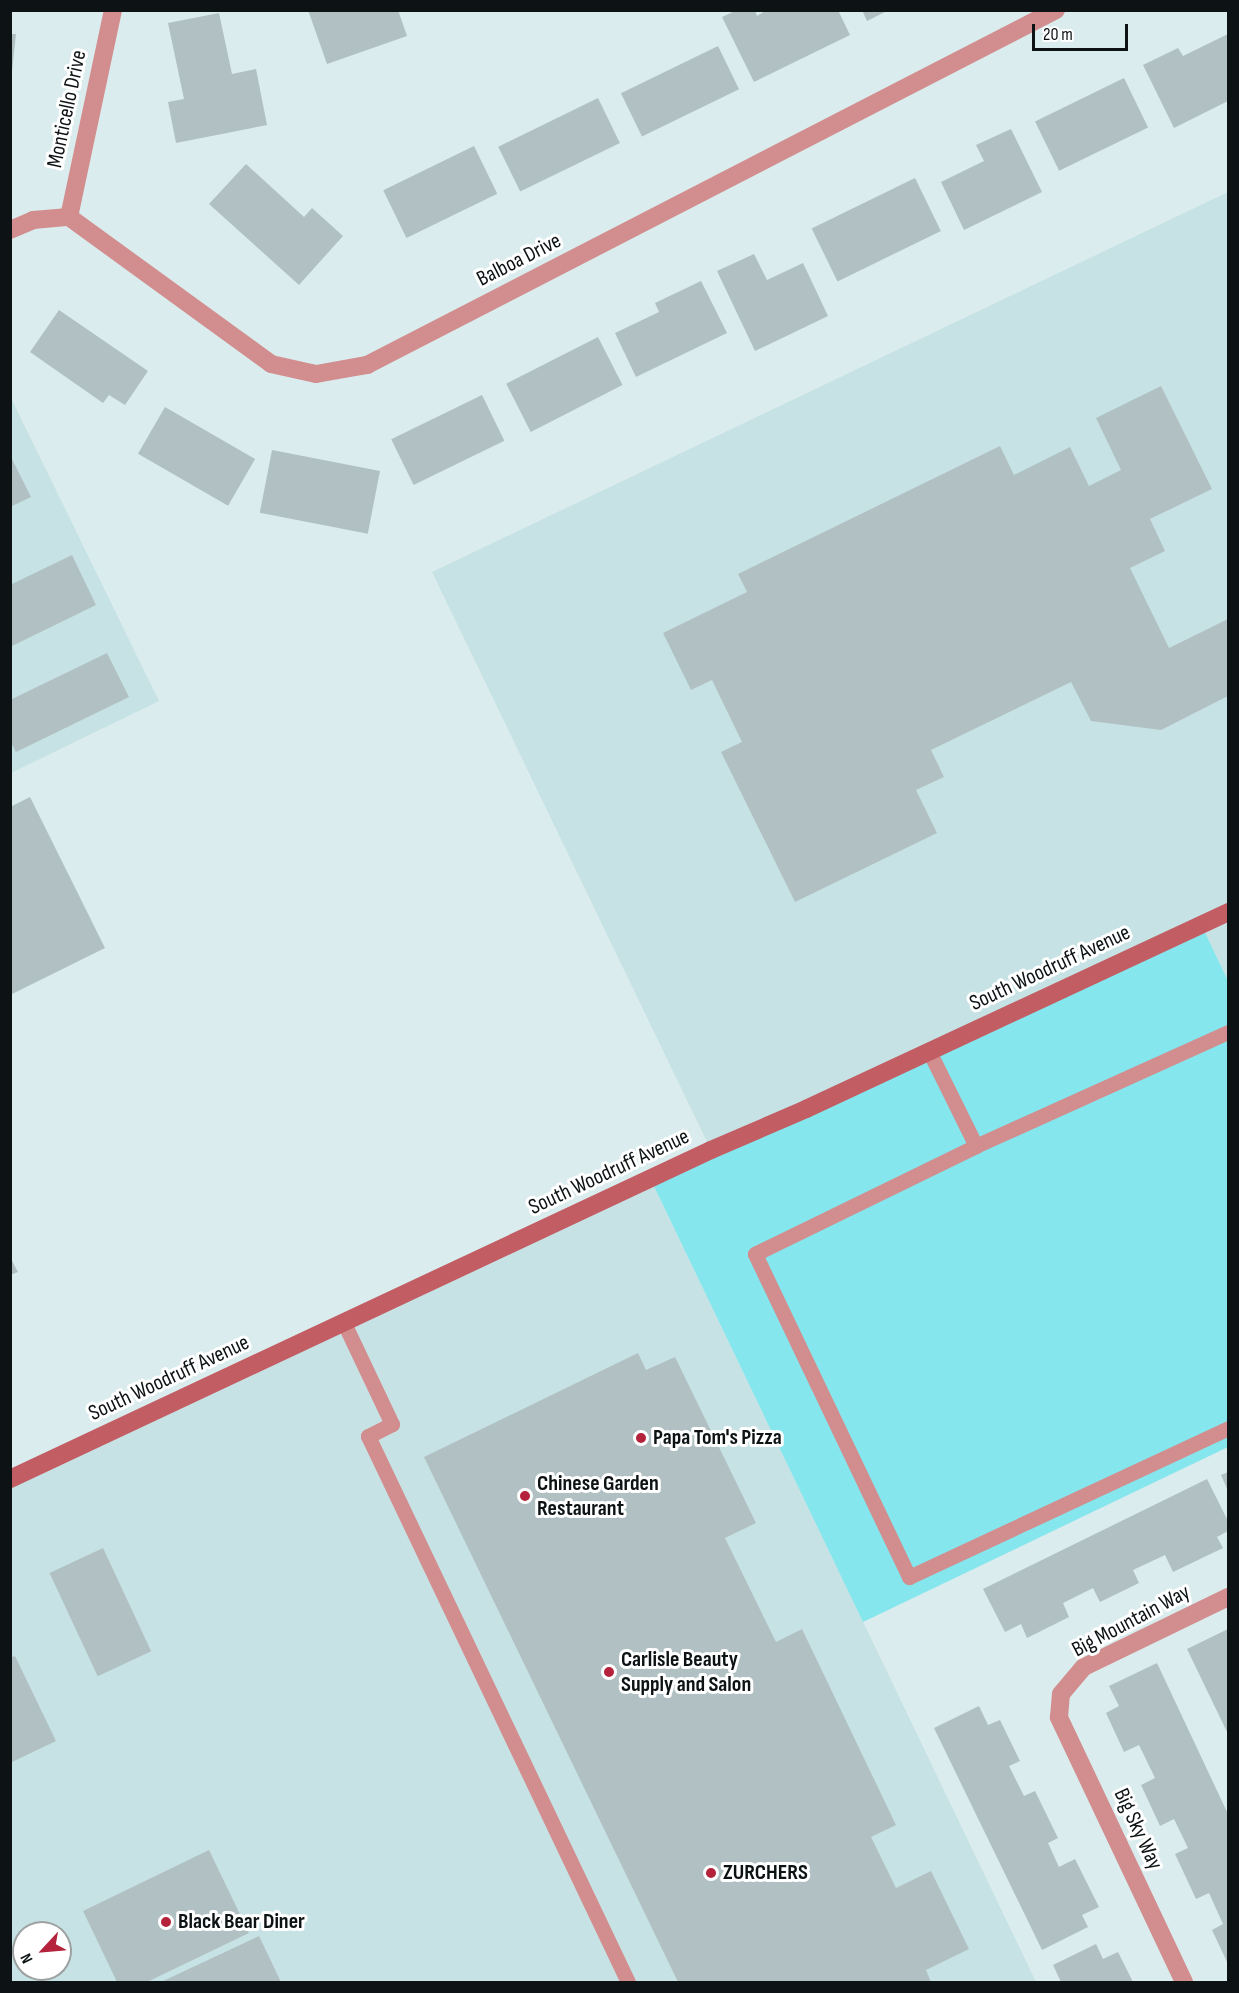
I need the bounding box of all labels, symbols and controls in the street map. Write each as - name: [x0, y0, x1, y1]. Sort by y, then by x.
- scale bar: [1035, 12, 1131, 50]
- text: 20 m: [1043, 24, 1073, 45]
- street label: Monticello Drive: [42, 48, 92, 170]
- street label: Balboa Drive: [472, 228, 566, 292]
- street label: South Woodruff Avenue: [965, 919, 1135, 1017]
- street label: South Woodruff Avenue: [524, 1123, 694, 1221]
- street label: South Woodruff Avenue: [84, 1329, 254, 1427]
- place label: Papa Tom's Pizza: [653, 1425, 782, 1451]
- marker: Papa Tom's Pizza: [634, 1431, 648, 1445]
- place label: Chinese Garden Restaurant: [537, 1470, 659, 1522]
- marker: Chinese Garden Restaurant: [518, 1489, 532, 1503]
- street label: Big Mountain Way: [1068, 1579, 1194, 1663]
- place label: Carlisle Beauty Supply and Salon: [621, 1646, 751, 1698]
- marker: Carlisle Beauty Supply and Salon: [602, 1665, 616, 1679]
- street label: Big Sky Way: [1108, 1784, 1168, 1874]
- place label: ZURCHERS: [723, 1860, 808, 1886]
- marker: ZURCHERS: [704, 1866, 718, 1880]
- place label: Black Bear Diner: [178, 1909, 305, 1935]
- marker: Black Bear Diner: [159, 1915, 173, 1929]
- north arrow: [12, 1921, 72, 1981]
- text: N: [17, 1950, 38, 1966]

